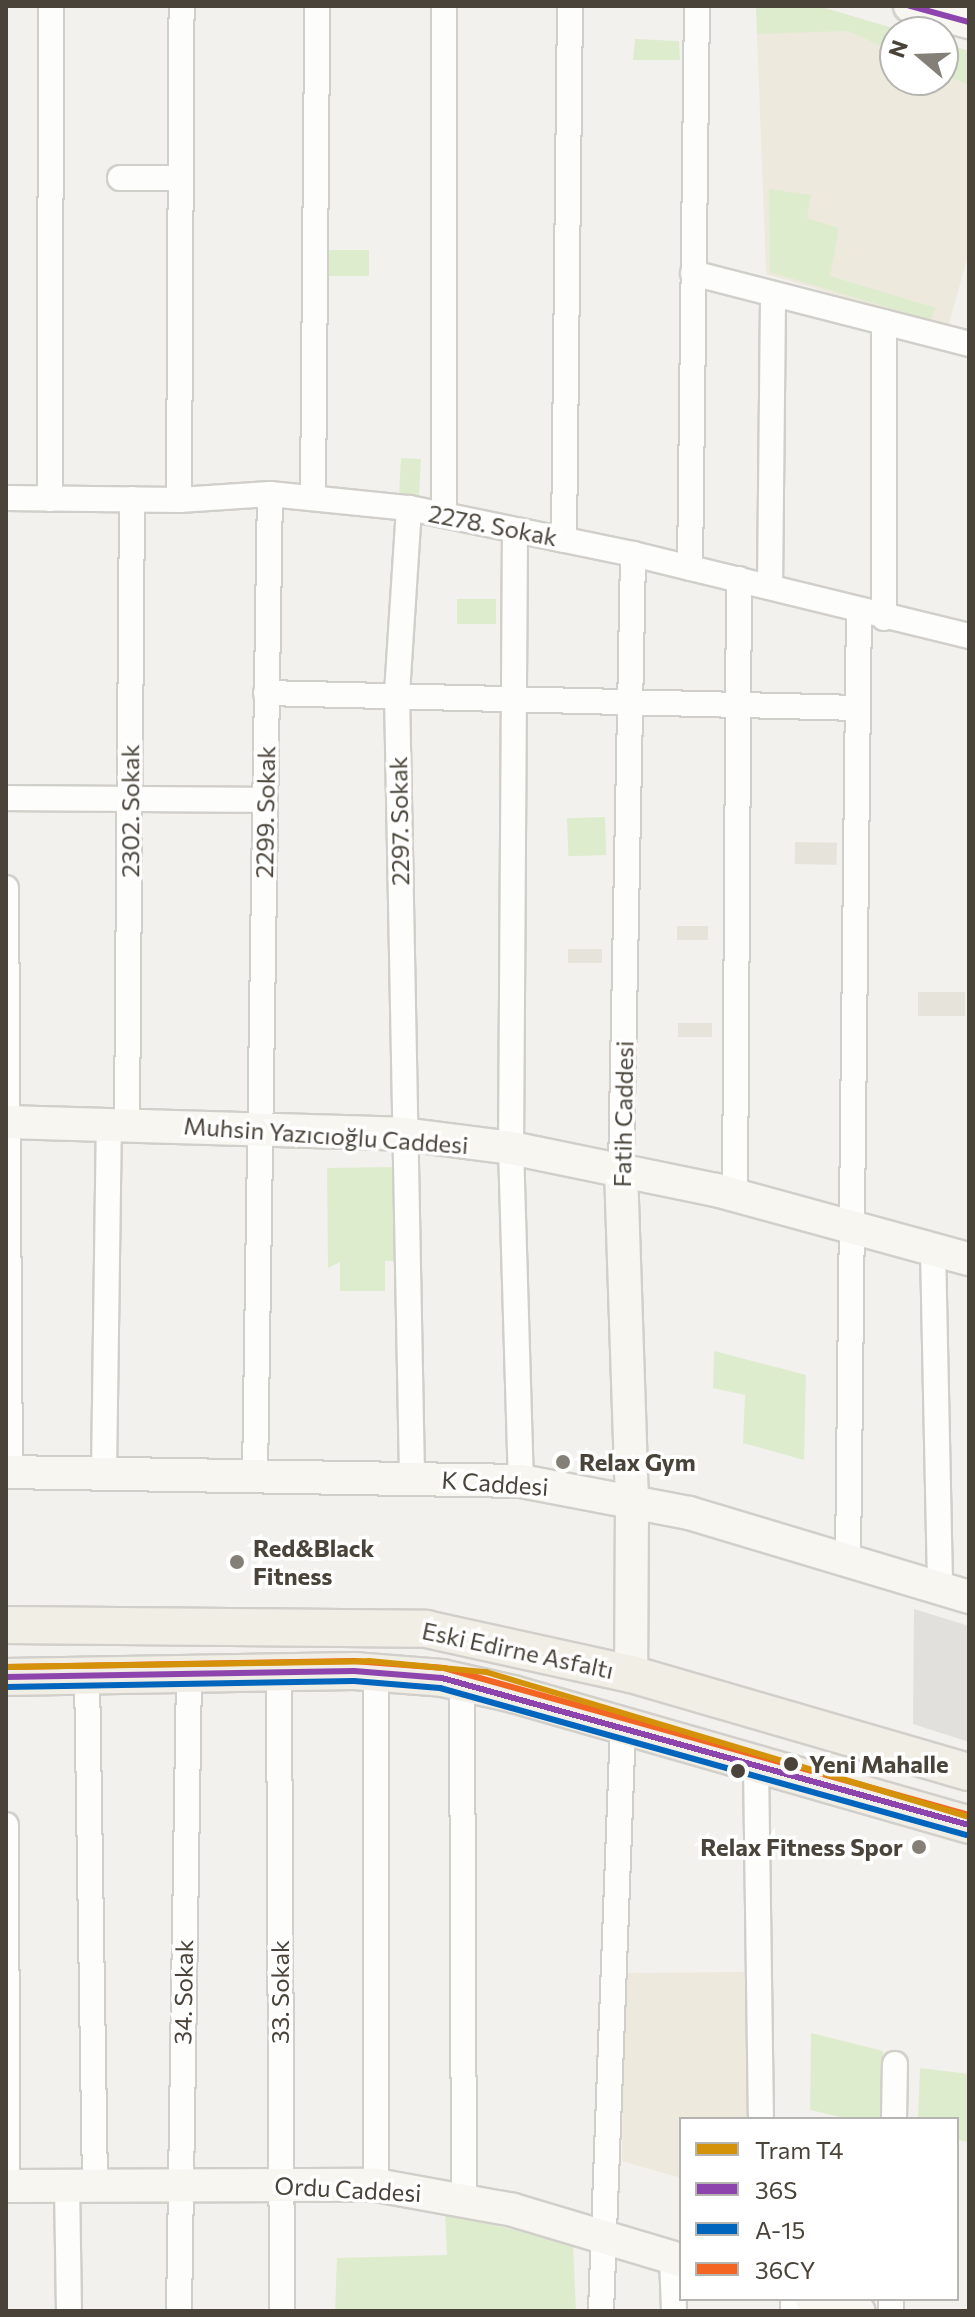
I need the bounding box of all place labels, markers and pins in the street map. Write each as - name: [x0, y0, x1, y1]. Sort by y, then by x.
- place label: Relax Gym: [579, 1448, 696, 1476]
- marker: Relax Gym: [554, 1453, 572, 1471]
- place label: Red&Black Fitness: [253, 1534, 374, 1590]
- marker: Red&Black Fitness: [228, 1553, 246, 1571]
- place label: Yeni Mahalle: [809, 1750, 949, 1778]
- marker: Yeni Mahalle: [780, 1753, 802, 1775]
- unlabelled marker: [730, 1763, 746, 1779]
- place label: Relax Fitness Spor: [700, 1833, 903, 1861]
- marker: Relax Fitness Spor: [910, 1838, 928, 1856]

